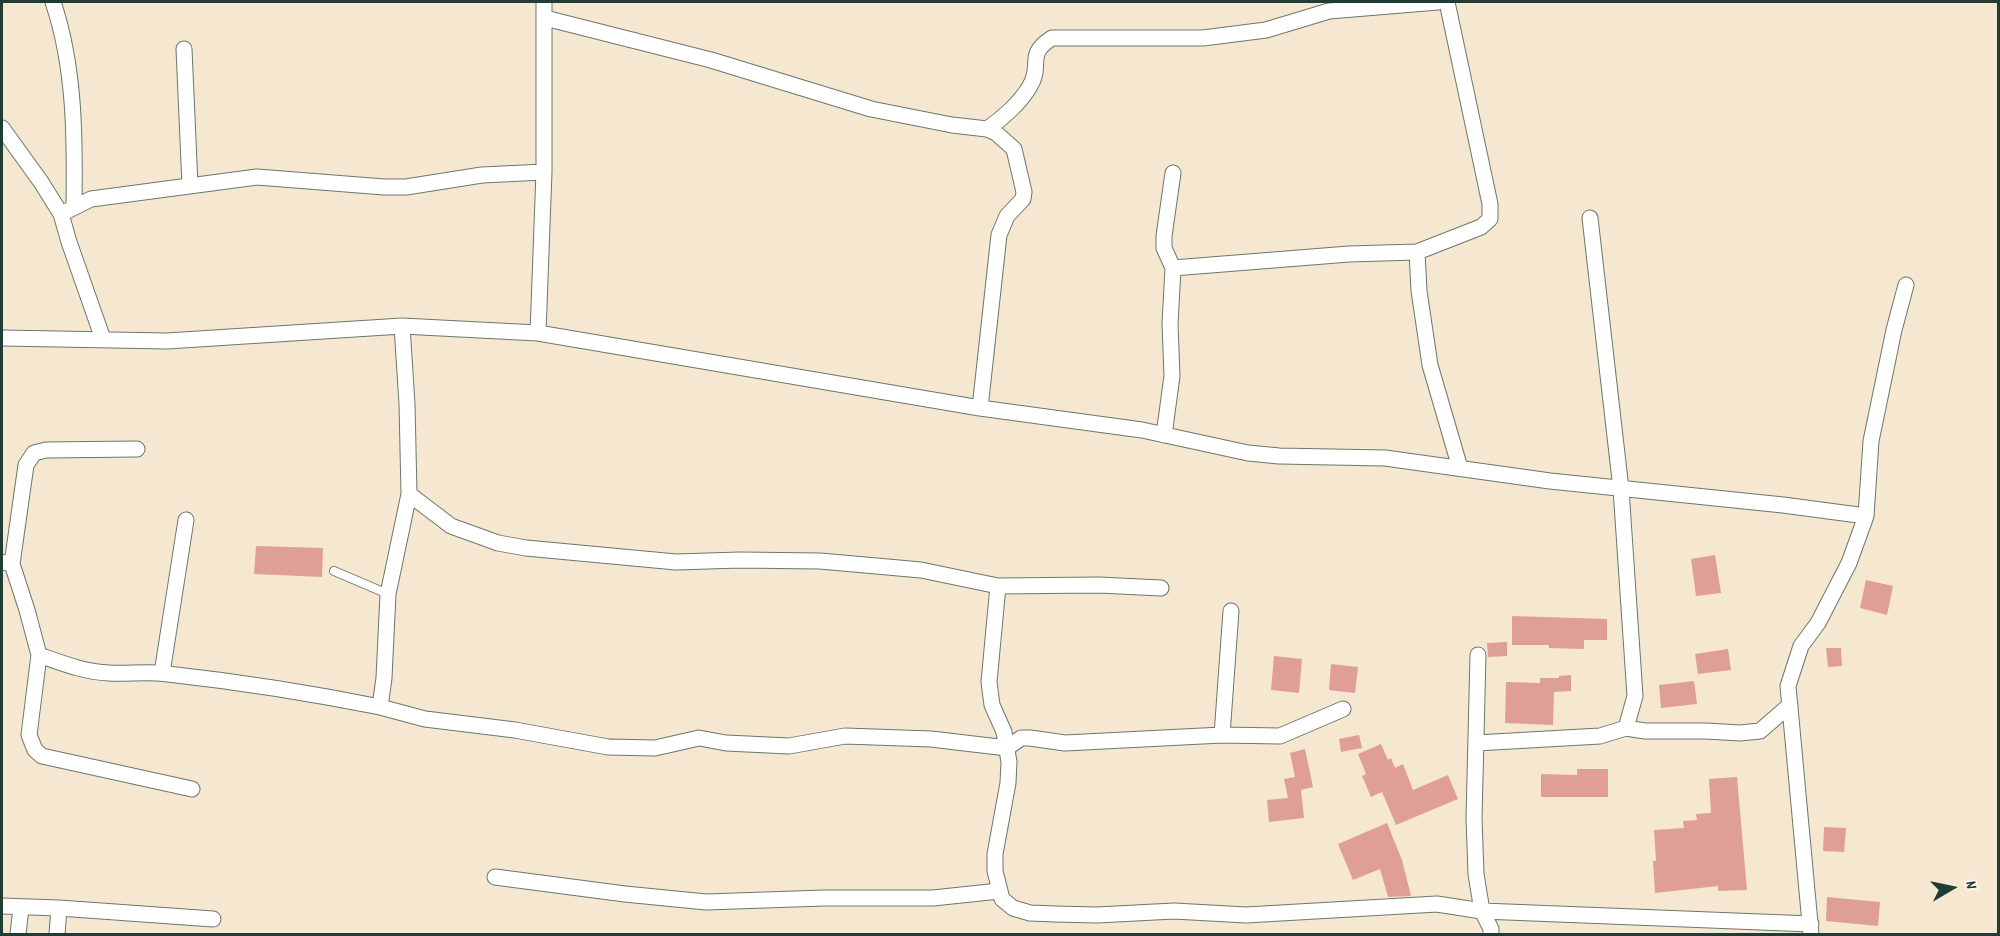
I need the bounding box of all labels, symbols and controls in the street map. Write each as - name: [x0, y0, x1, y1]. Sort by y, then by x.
- north arrow: [1922, 858, 1982, 918]
- text: N: [1958, 879, 1982, 891]

